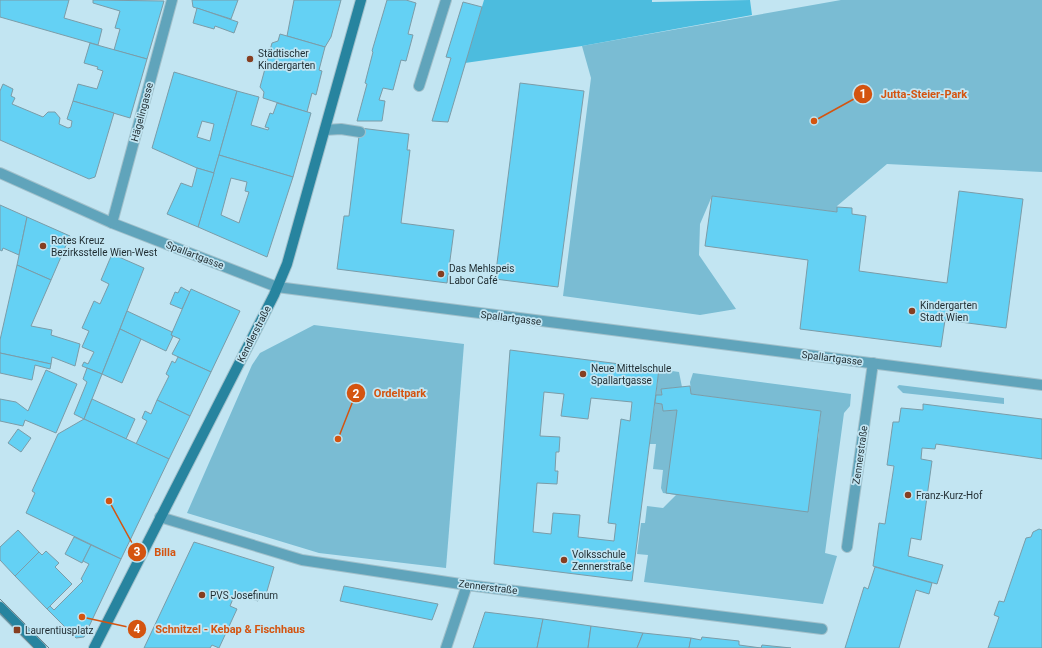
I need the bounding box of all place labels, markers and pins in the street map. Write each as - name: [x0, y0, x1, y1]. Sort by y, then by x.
- place label: Städtischer Kindergarten: [258, 48, 315, 71]
- marker: Städtischer Kindergarten: [245, 54, 255, 64]
- callout: Jutta-Steier-Park: [853, 83, 975, 106]
- place label: Rotes Kreuz Bezirksstelle Wien-West: [51, 235, 157, 258]
- marker: Rotes Kreuz Bezirksstelle Wien-West: [38, 241, 48, 251]
- place label: Das Mehlspeis Labor Café: [449, 263, 514, 286]
- marker: Das Mehlspeis Labor Café: [436, 269, 446, 279]
- place label: Kindergarten Stadt Wien: [920, 300, 977, 323]
- marker: Kindergarten Stadt Wien: [907, 306, 917, 316]
- place label: Neue Mittelschule Spallartgasse: [591, 363, 671, 386]
- marker: Neue Mittelschule Spallartgasse: [578, 369, 588, 379]
- callout: Ordeltpark: [346, 382, 434, 405]
- marker: Franz-Kurz-Hof: [903, 490, 913, 500]
- place label: Franz-Kurz-Hof: [916, 490, 983, 501]
- callout: Billa: [127, 540, 184, 563]
- place label: Volksschule Zennerstraße: [572, 549, 631, 572]
- marker: Volksschule Zennerstraße: [559, 555, 569, 565]
- marker: PVS Josefinum: [197, 590, 207, 600]
- place label: PVS Josefinum: [210, 590, 278, 601]
- callout: Schnitzel - Kebap & Fischhaus: [127, 617, 313, 640]
- marker: Laurentiusplatz: [12, 625, 22, 635]
- place label: Laurentiusplatz: [25, 625, 94, 636]

